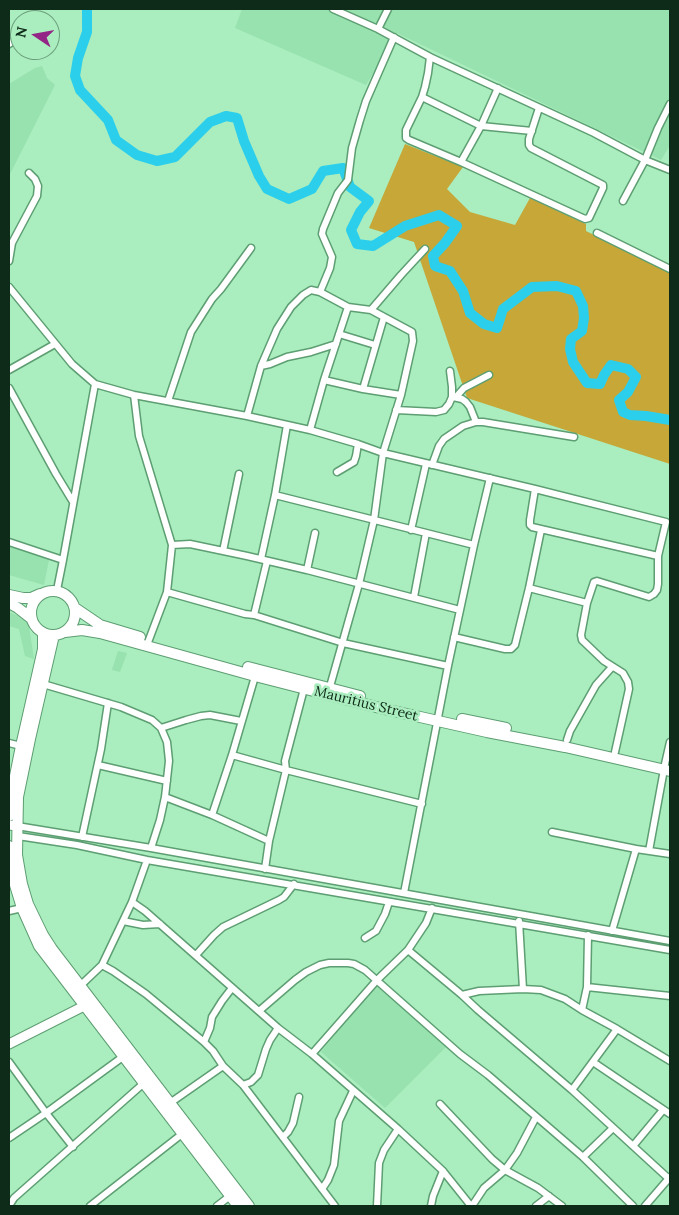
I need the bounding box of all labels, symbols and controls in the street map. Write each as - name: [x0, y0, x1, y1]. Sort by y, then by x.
- north arrow: [10, 10, 60, 60]
- text: N: [11, 25, 31, 39]
- street label: Mauritius Street: [312, 683, 420, 725]

